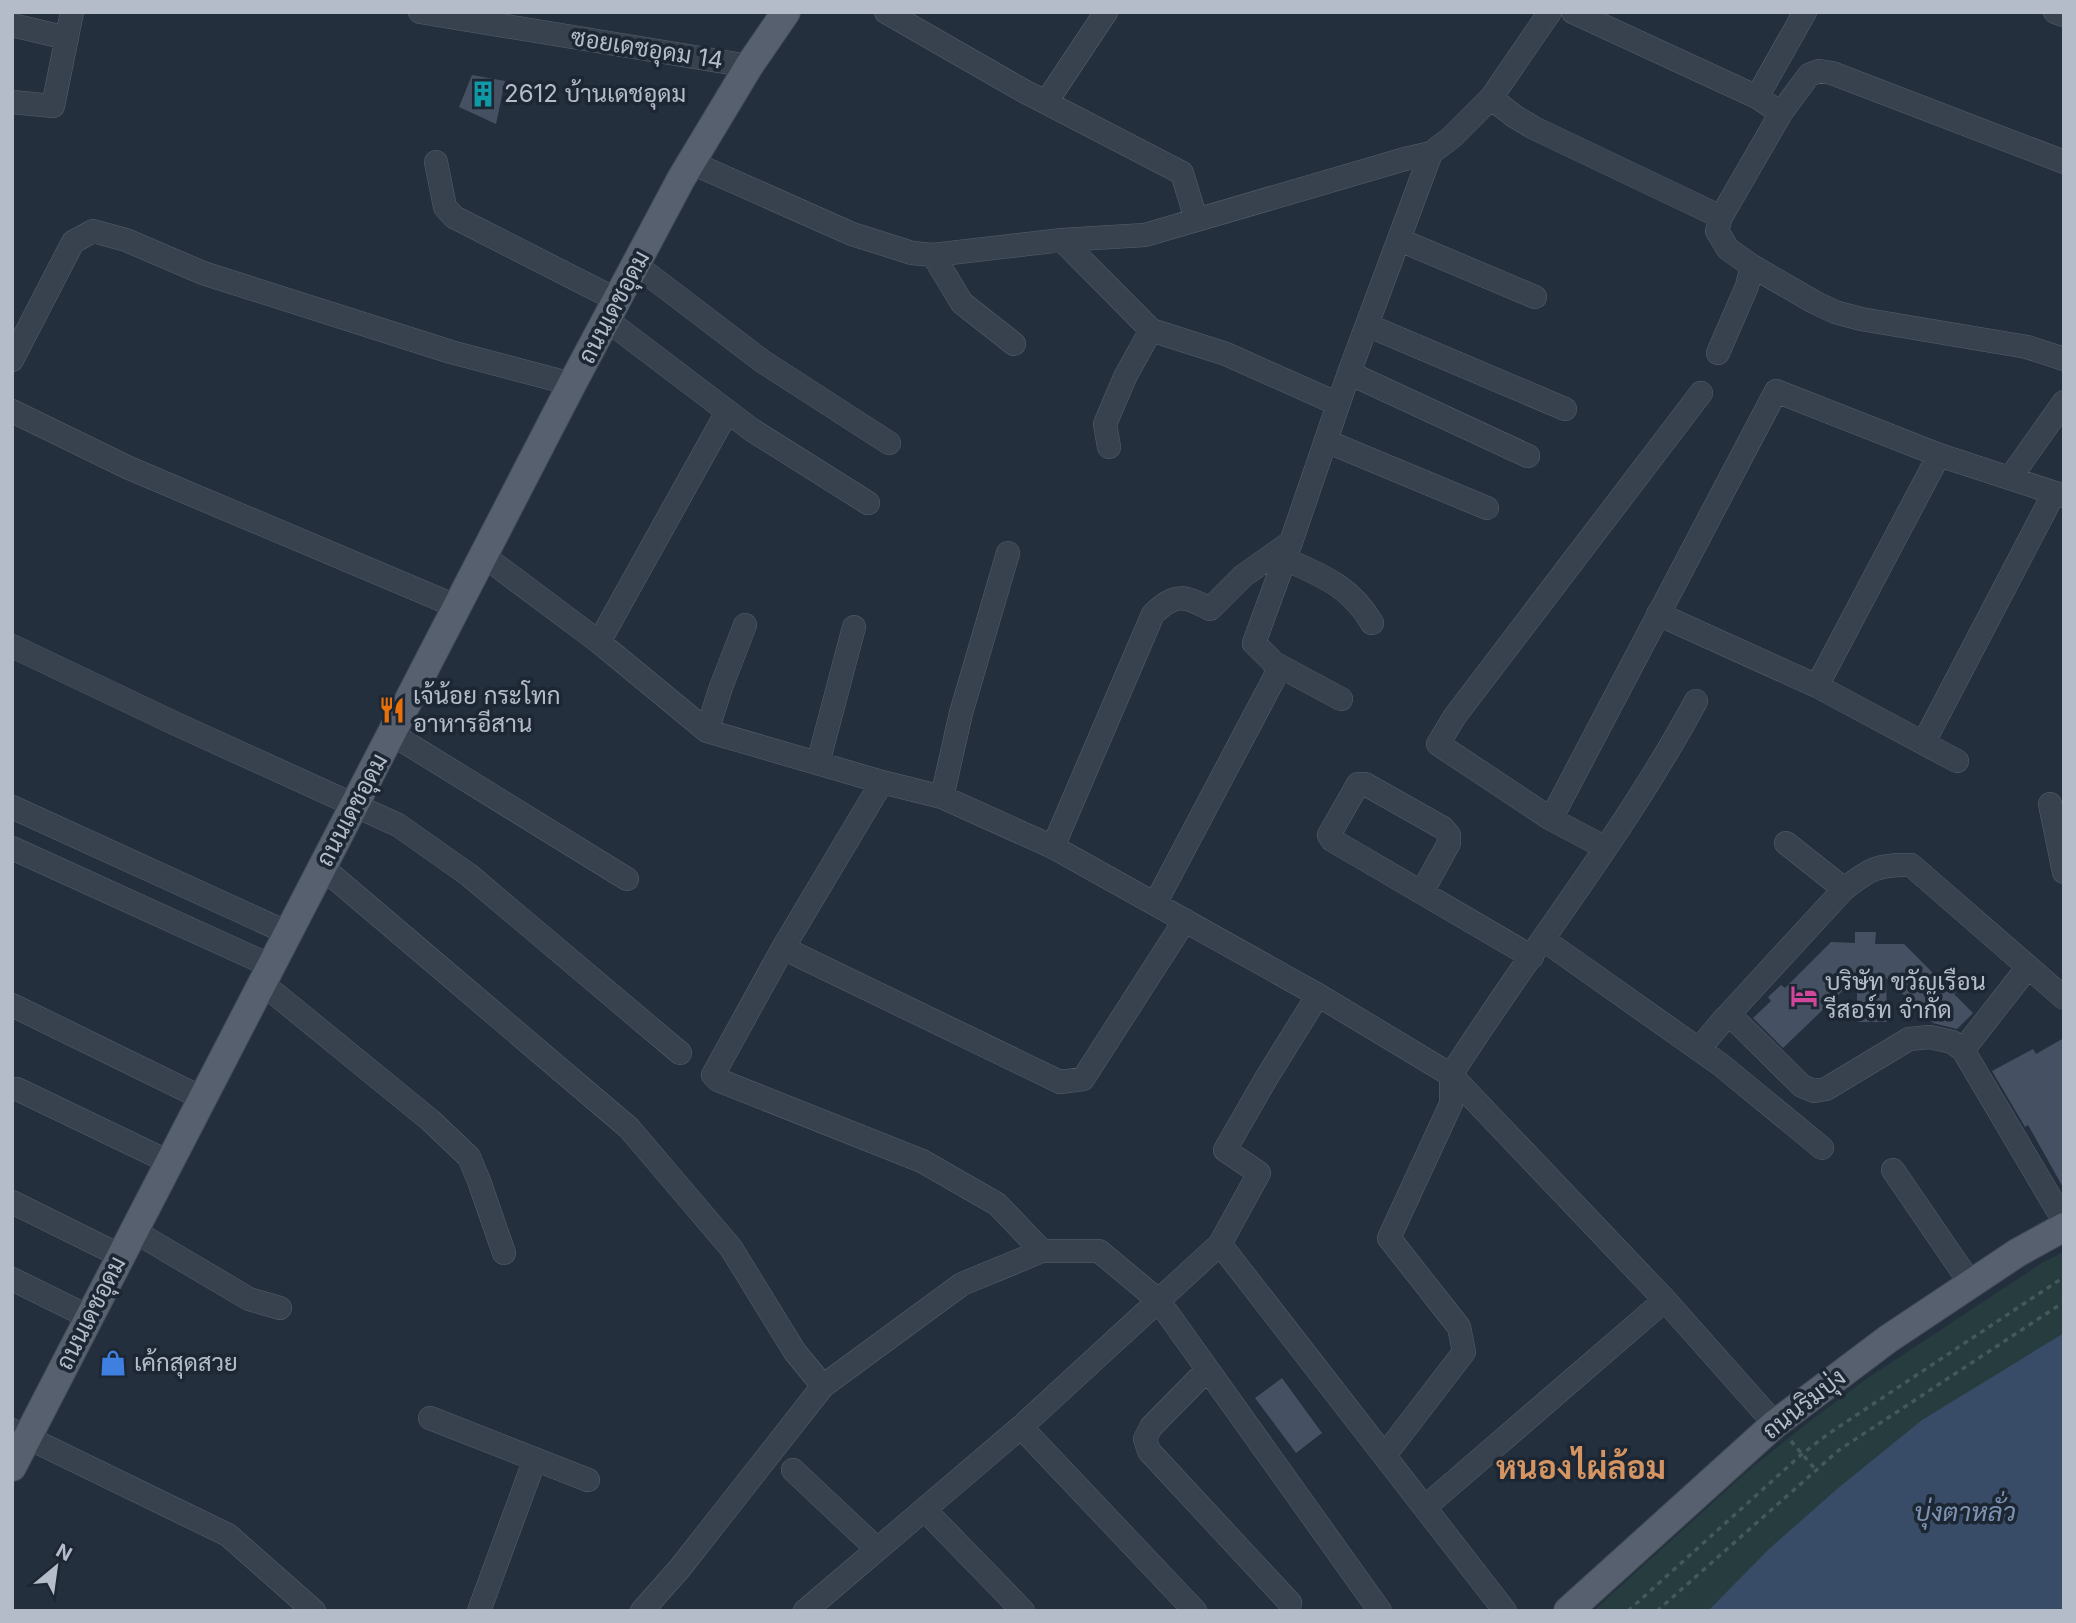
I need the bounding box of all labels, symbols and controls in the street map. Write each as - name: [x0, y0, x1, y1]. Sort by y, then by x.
- street label: ซอยเดชอุดม 14: [569, 22, 725, 77]
- building icon: 2612 บ้านเดชอุดม: [468, 79, 498, 109]
- place label: 2612 บ้านเดชอุดม: [504, 79, 686, 110]
- street label: ถนนเดชอุดม: [572, 245, 657, 369]
- place label: เจ้น้อย กระโทก อาหารอีสาน: [413, 680, 561, 738]
- restaurant icon: เจ้น้อย กระโทก อาหารอีสาน: [377, 695, 407, 725]
- street label: ถนนเดชอุดม: [310, 748, 395, 872]
- place label: บริษัท ขวัญเรือน รีสอร์ท จำกัด: [1824, 967, 1986, 1024]
- hotel icon: บริษัท ขวัญเรือน รีสอร์ท จำกัด: [1789, 981, 1819, 1011]
- street label: ถนนเดชอุดม: [50, 1251, 133, 1375]
- shop icon: เค้กสุดสวย: [98, 1348, 128, 1378]
- place label: เค้กสุดสวย: [134, 1348, 238, 1379]
- street label: ถนนริมบุ่ง: [1756, 1362, 1852, 1447]
- district label: หนองไผ่ล้อม: [1496, 1446, 1666, 1487]
- water label: บุ่งตาหลั่ว: [1914, 1491, 2016, 1530]
- north arrow: [21, 1532, 91, 1602]
- text: N: [52, 1539, 76, 1566]

